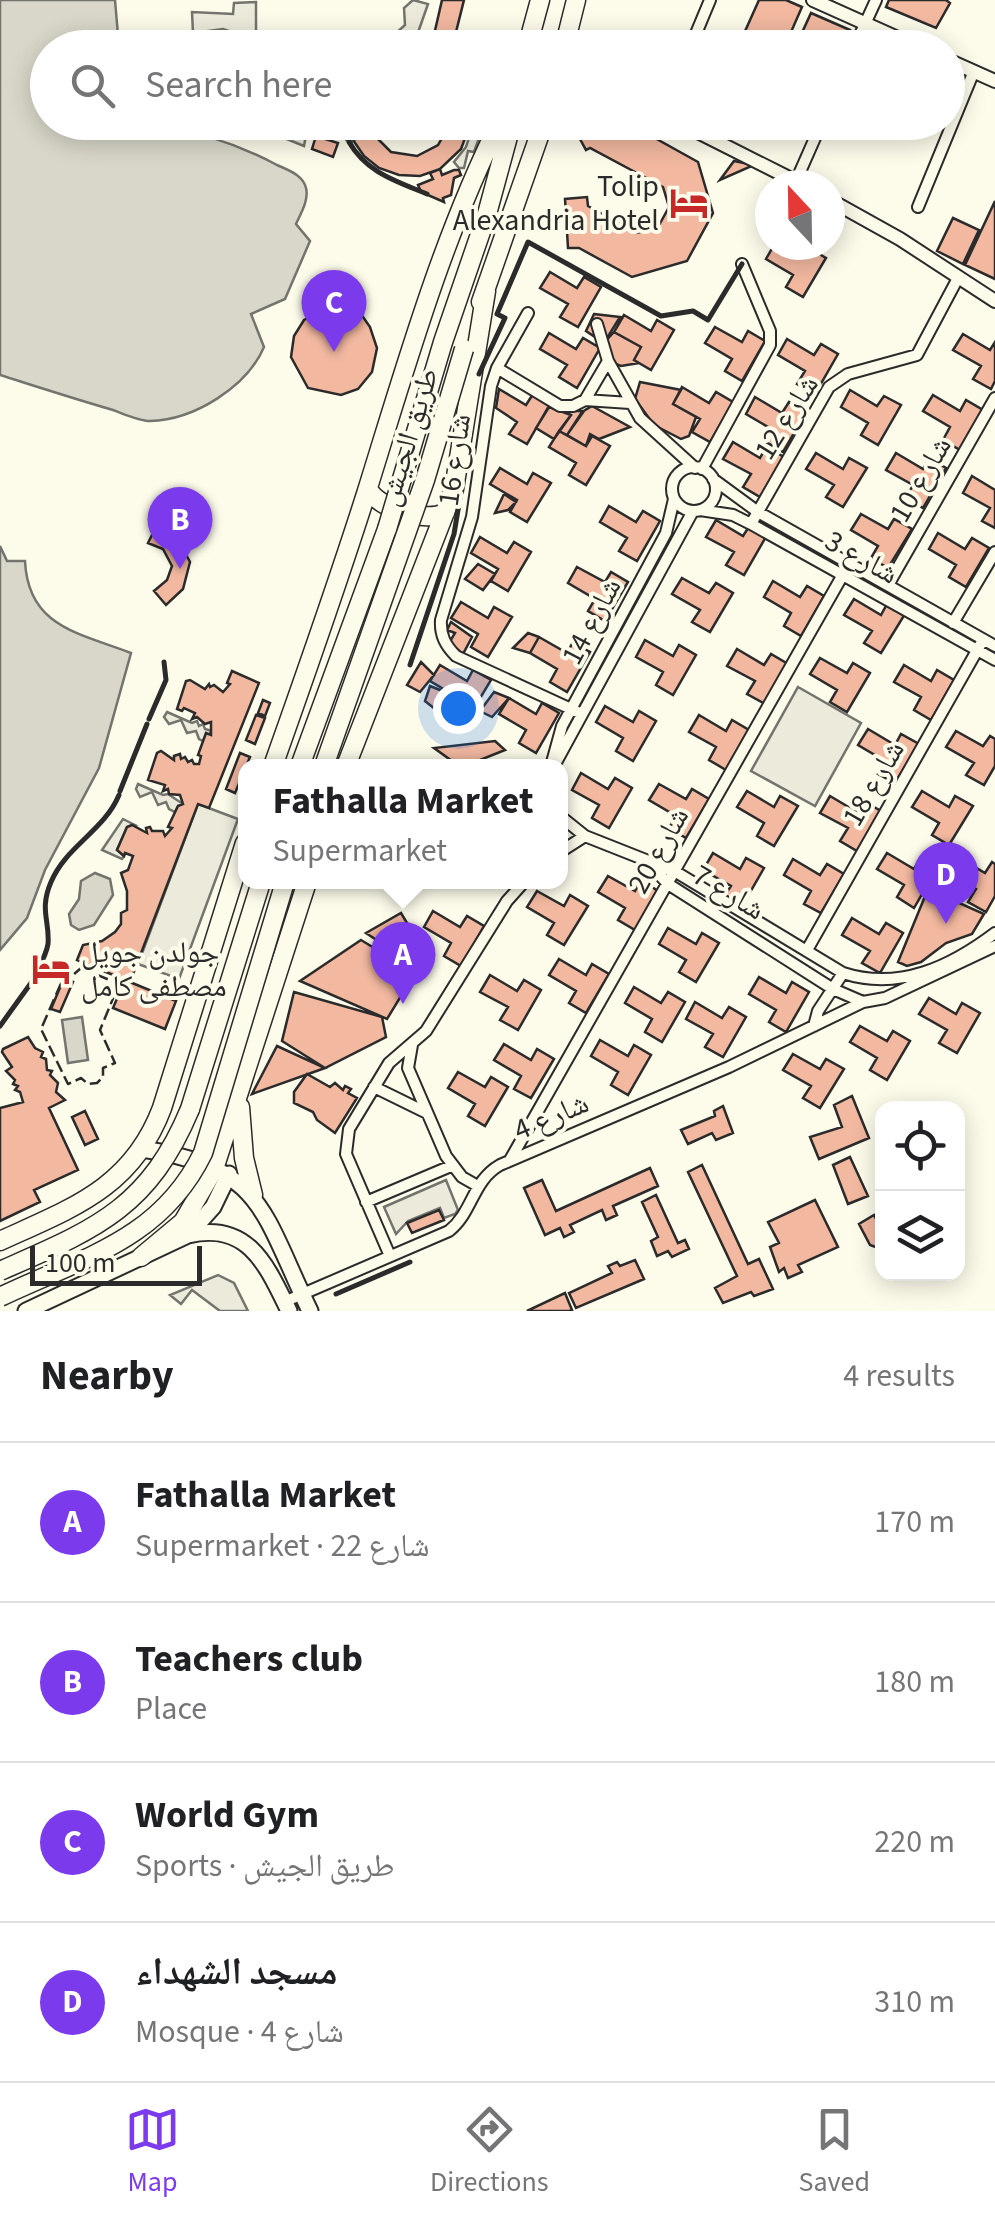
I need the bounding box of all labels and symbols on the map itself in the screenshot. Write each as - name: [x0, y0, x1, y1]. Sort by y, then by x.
- place label: Tolip Alexandria Hotel: [453, 165, 659, 242]
- north arrow: [755, 170, 845, 260]
- hotel icon: Tolip Alexandria Hotel: [668, 182, 710, 224]
- pin: C: [302, 270, 366, 352]
- street label: طريق الجيش: [367, 363, 450, 511]
- street label: شارع 12: [744, 366, 829, 468]
- street label: شارع 16: [427, 411, 482, 509]
- street label: شارع 10: [879, 428, 962, 530]
- pin: B: [148, 486, 212, 569]
- street label: شارع 3: [817, 520, 906, 595]
- street label: شارع 14: [551, 570, 632, 672]
- your location: [433, 683, 484, 734]
- street label: شارع 18: [832, 732, 915, 834]
- street label: شارع 20: [617, 799, 700, 901]
- pin: D: [914, 842, 978, 924]
- street label: شارع 7: [684, 854, 773, 931]
- pin: A: [370, 922, 436, 1004]
- place label: جولدن جويل مصطفى كامل: [81, 931, 227, 1008]
- hotel icon: جولدن جويل مصطفى كامل: [30, 948, 72, 990]
- street label: شارع 4: [507, 1081, 595, 1151]
- scale bar: [30, 1241, 202, 1286]

